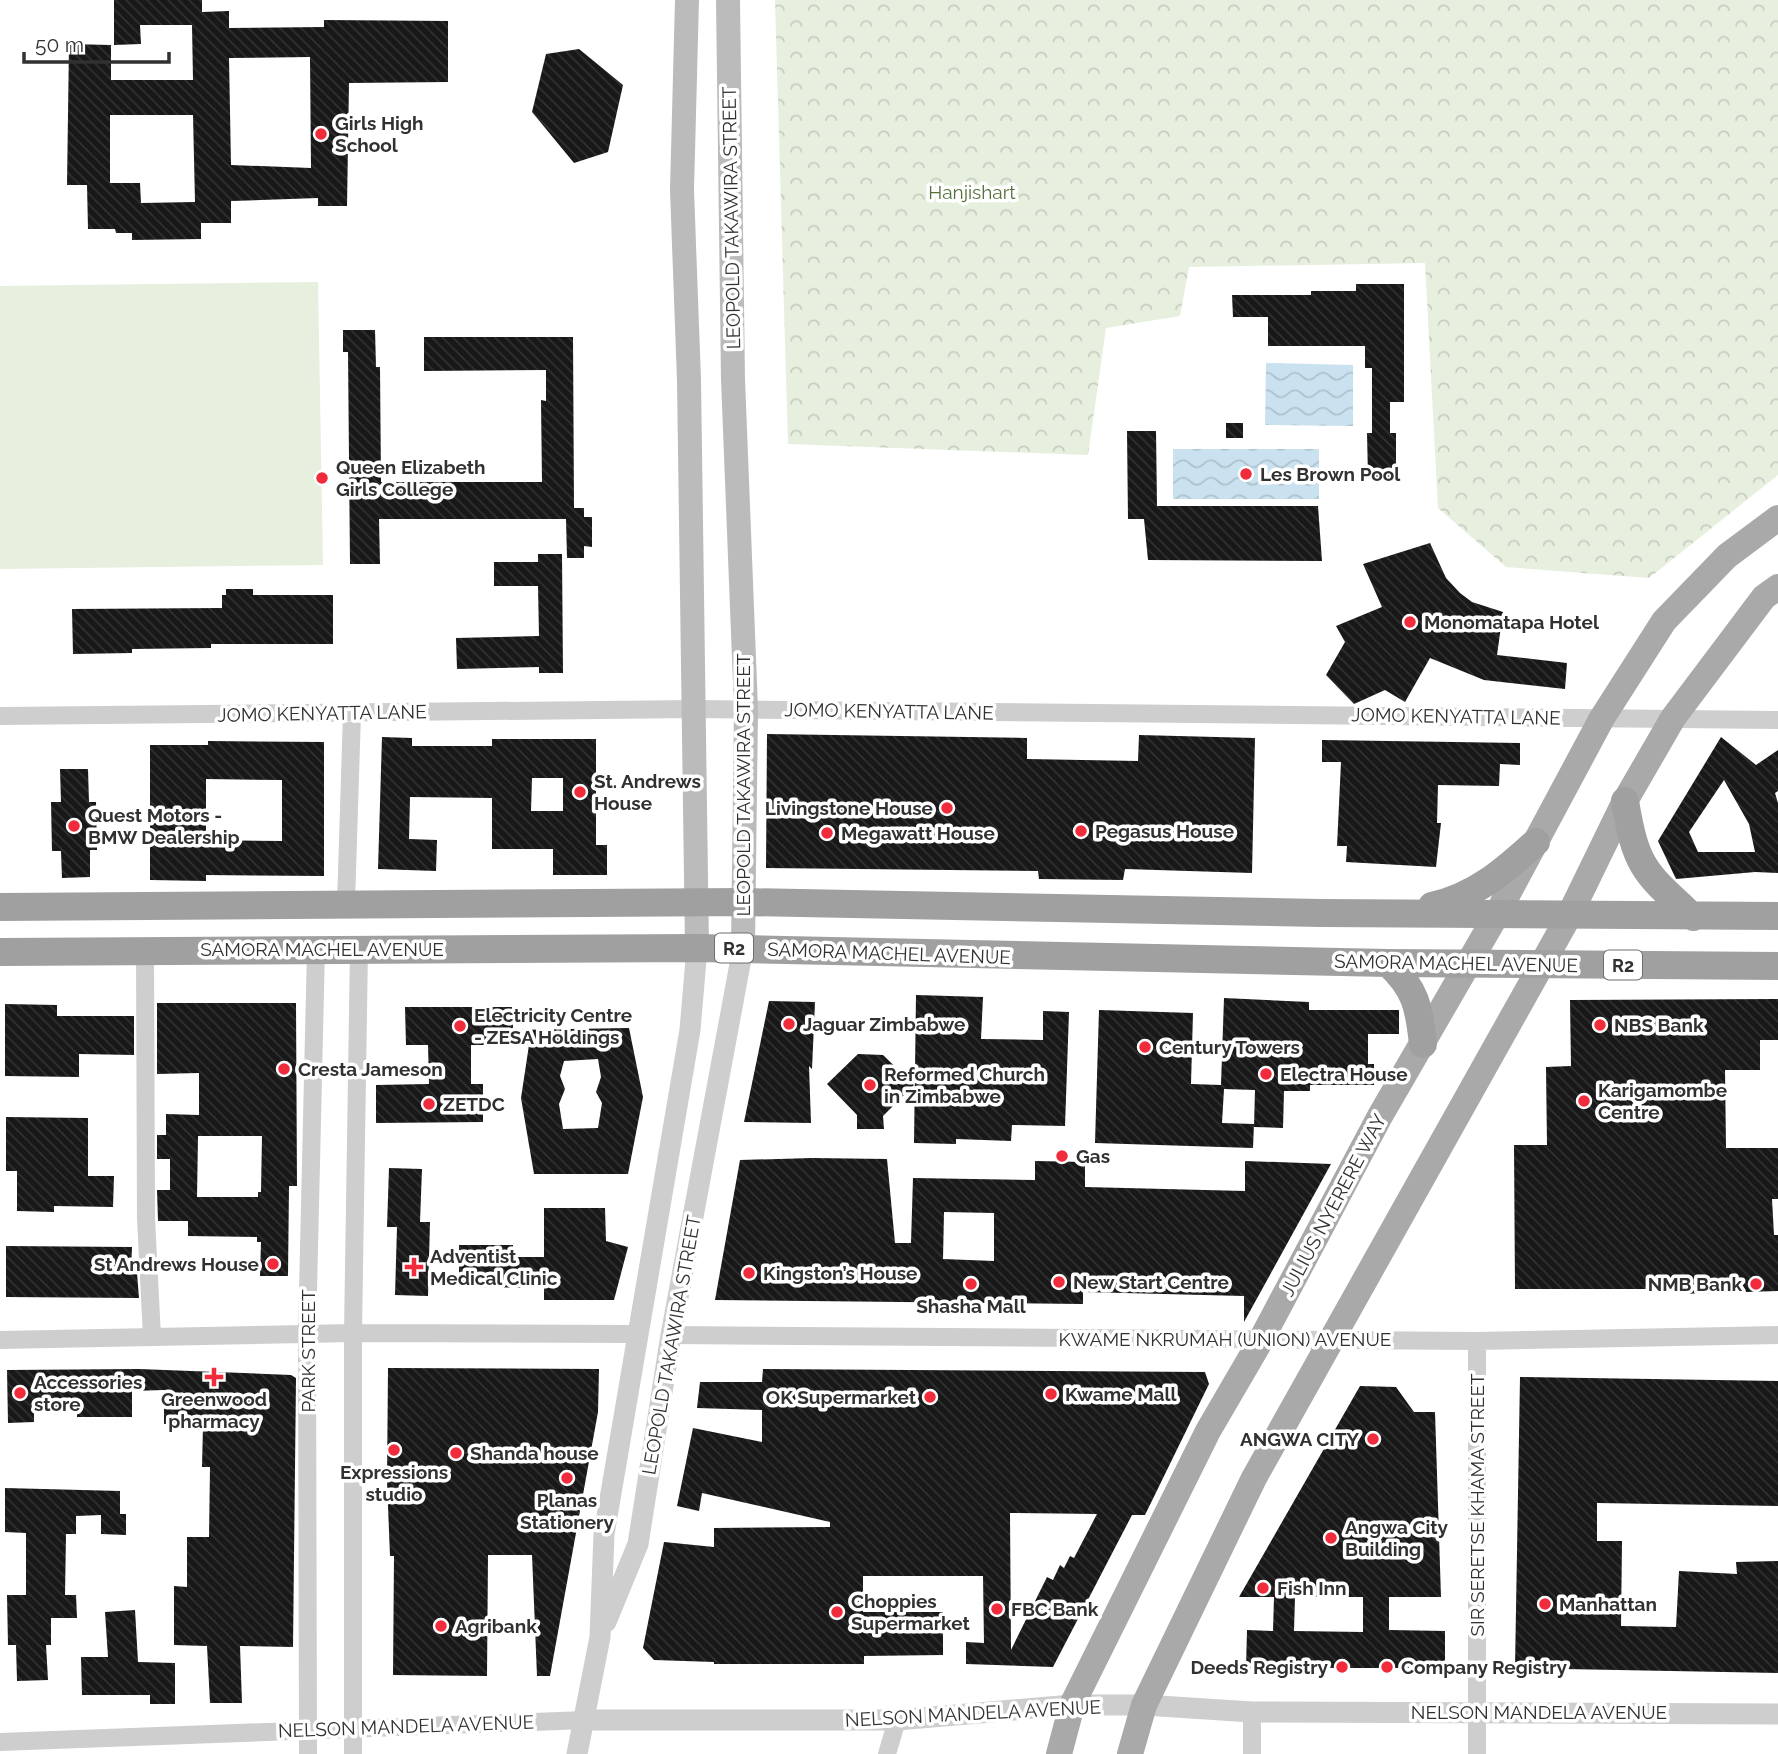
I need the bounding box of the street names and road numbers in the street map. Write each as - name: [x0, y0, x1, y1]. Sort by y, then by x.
- street label: LEOPOLD TAKAWIRA STREET: [718, 86, 744, 350]
- street label: LEOPOLD TAKAWIRA STREET: [732, 653, 754, 917]
- street label: JOMO KENYATTA LANE: [784, 698, 994, 724]
- street label: JOMO KENYATTA LANE: [217, 700, 427, 726]
- street label: JOMO KENYATTA LANE: [1351, 703, 1561, 729]
- road number: R2: [715, 933, 753, 962]
- street label: SAMORA MACHEL AVENUE: [200, 938, 444, 960]
- street label: SAMORA MACHEL AVENUE: [767, 938, 1011, 968]
- street label: SAMORA MACHEL AVENUE: [1334, 950, 1578, 976]
- road number: R2: [1604, 950, 1642, 980]
- street label: JULIUS NYERERE WAY: [1276, 1110, 1391, 1300]
- street label: LEOPOLD TAKAWIRA STREET: [637, 1213, 705, 1476]
- street label: PARK STREET: [297, 1289, 319, 1413]
- street label: KWAME NKRUMAH (UNION) AVENUE: [1059, 1328, 1391, 1350]
- street label: SIR SERETSE KHAMA STREET: [1466, 1373, 1488, 1637]
- street label: NELSON MANDELA AVENUE: [844, 1695, 1102, 1731]
- street label: NELSON MANDELA AVENUE: [1411, 1701, 1667, 1723]
- street label: NELSON MANDELA AVENUE: [278, 1711, 534, 1741]

